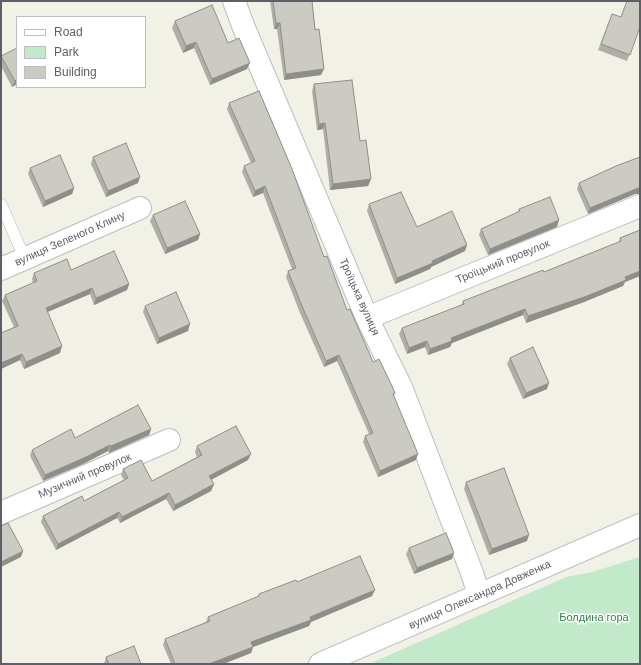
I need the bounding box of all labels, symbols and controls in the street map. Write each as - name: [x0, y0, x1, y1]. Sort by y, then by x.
- legend: [16, 16, 146, 88]
- text: Road: [54, 25, 83, 39]
- text: Park: [54, 45, 79, 59]
- text: Building: [54, 65, 97, 79]
- street label: вулиця Зеленого Клину: [13, 209, 127, 269]
- street label: Троїцький провулок: [454, 237, 552, 287]
- street label: Троїцька вулиця: [336, 256, 382, 338]
- street label: Музичний провулок: [37, 450, 133, 502]
- street label: вулиця Олександра Довженка: [407, 558, 553, 632]
- park label: Болдина гора: [559, 611, 629, 625]

